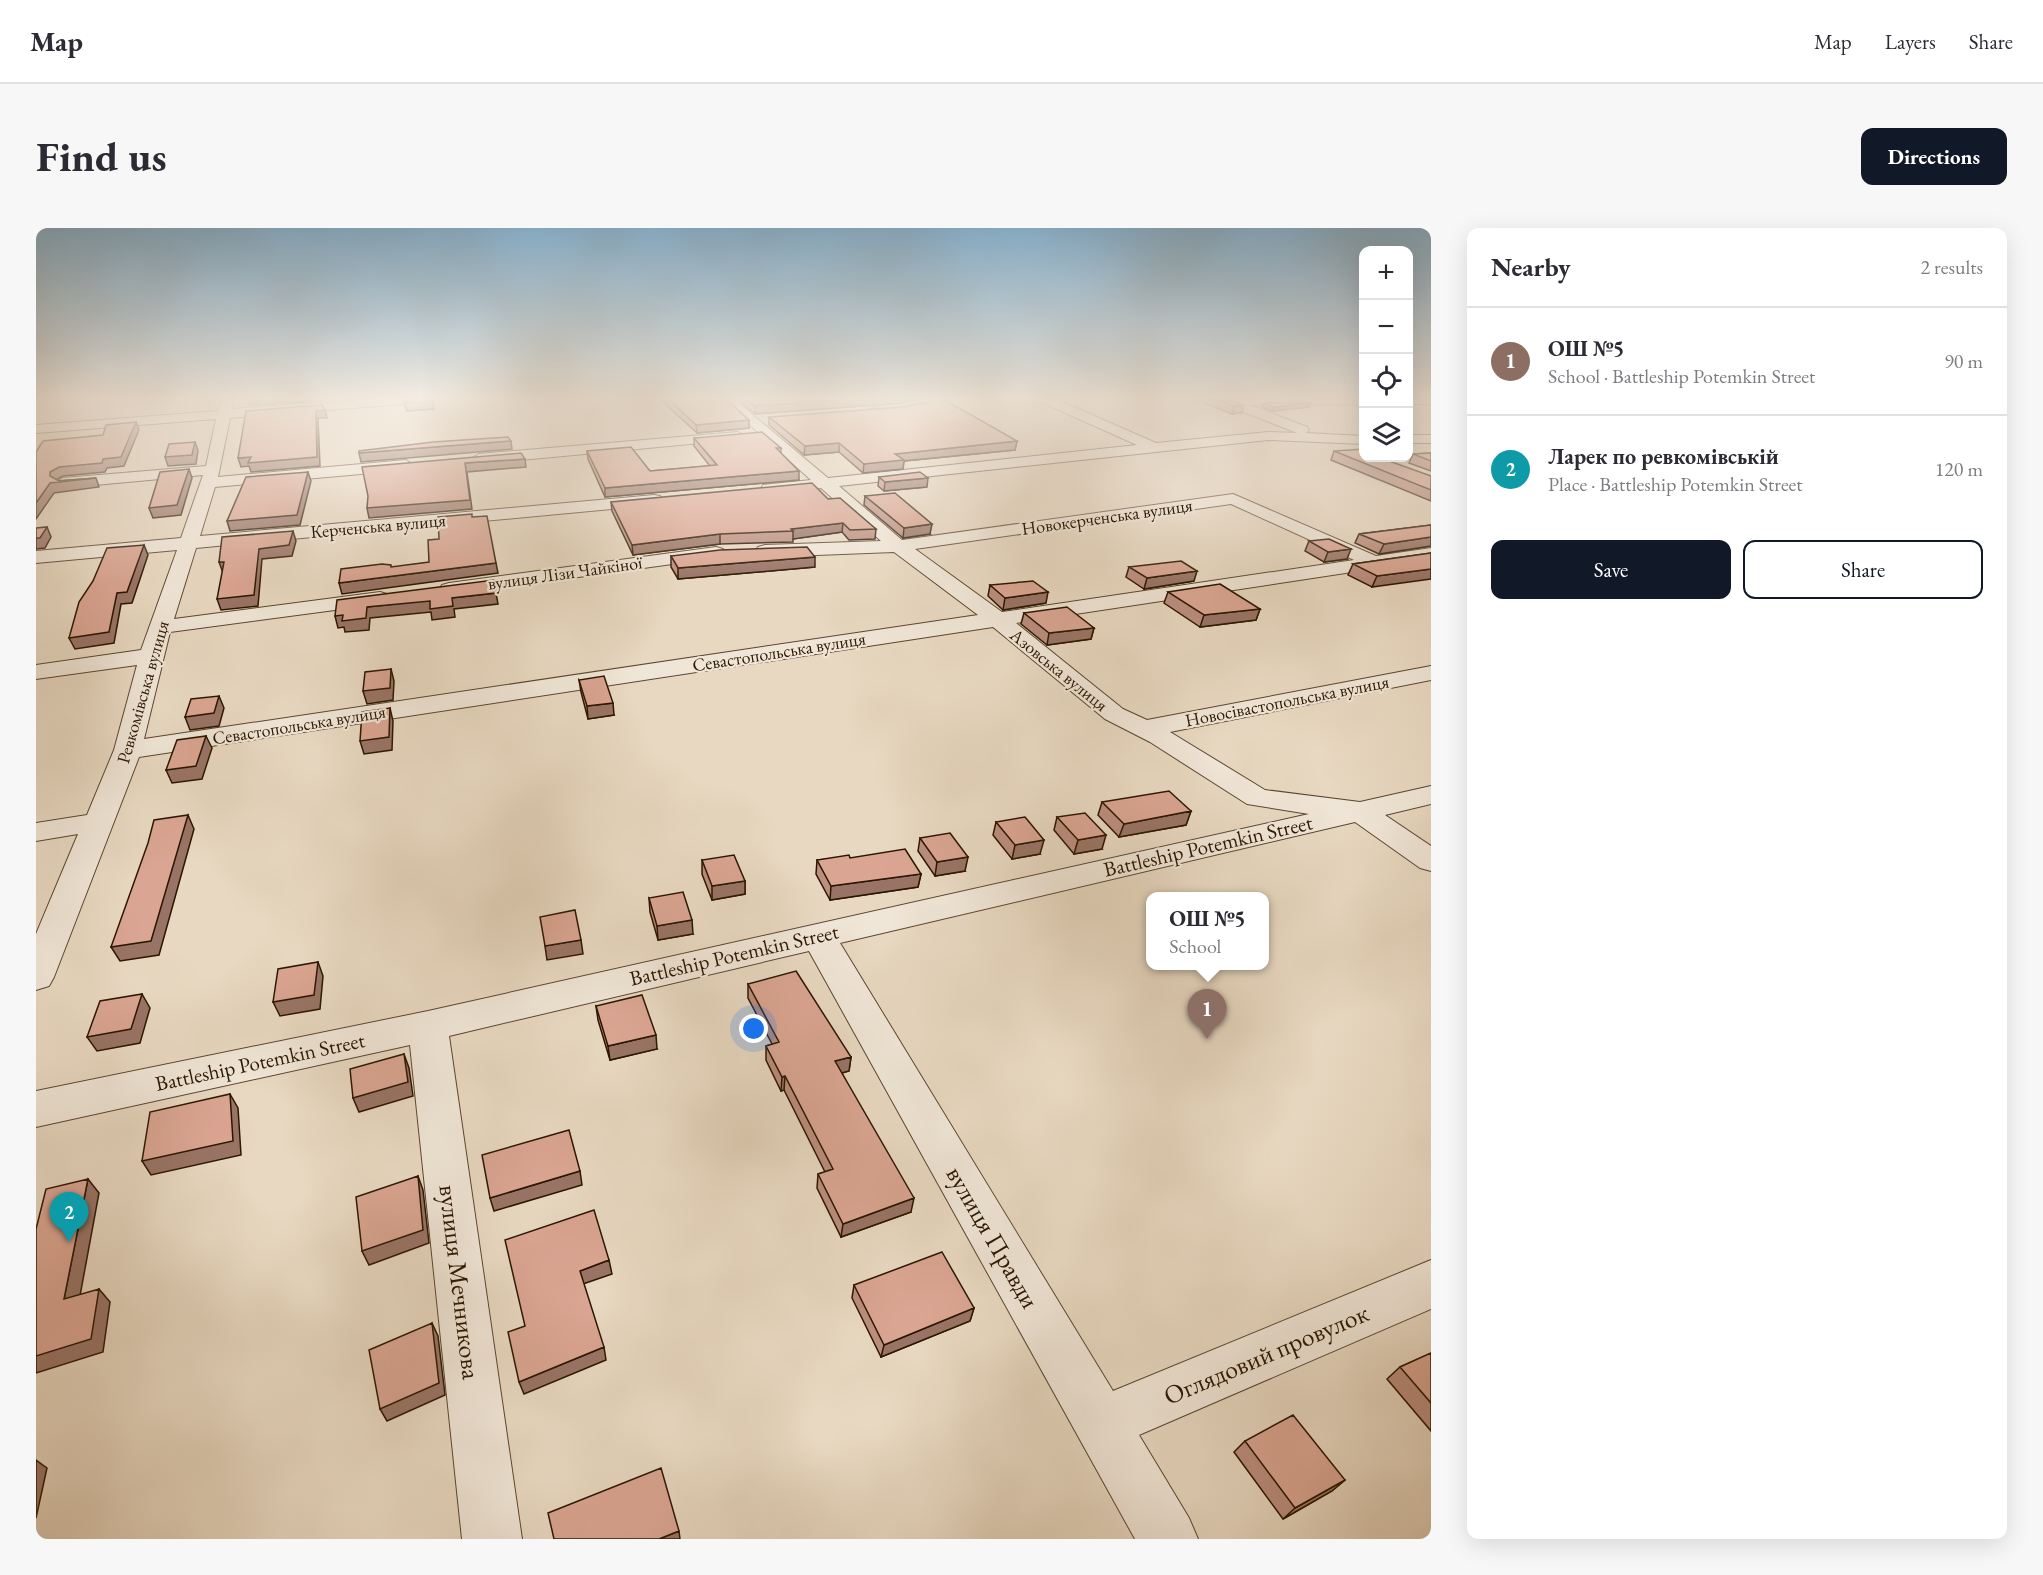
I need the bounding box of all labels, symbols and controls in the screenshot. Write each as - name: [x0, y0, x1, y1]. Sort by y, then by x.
- text: Map: [30, 23, 83, 59]
- text: Map: [1814, 28, 1852, 55]
- text: Layers: [1885, 28, 1936, 55]
- text: Share: [1969, 28, 2013, 55]
- button: Directions: [1861, 128, 2007, 185]
- text: Find us: [36, 129, 167, 184]
- map controls: [1359, 246, 1413, 462]
- button: +: [1359, 246, 1413, 300]
- text: Nearby: [1491, 250, 1571, 284]
- text: 2 results: [1920, 254, 1983, 280]
- button: −: [1359, 300, 1413, 354]
- text: ОШ №5: [1548, 334, 1625, 363]
- text: 1: [1505, 348, 1516, 374]
- text: 90 m: [1944, 348, 1983, 374]
- button: locate: [1359, 354, 1413, 408]
- text: School · Battleship Potemkin Street: [1548, 363, 1815, 389]
- button: layers: [1359, 408, 1413, 462]
- text: Ларек по ревкомівській: [1548, 442, 1779, 471]
- text: 2: [1505, 456, 1516, 482]
- text: 120 m: [1935, 456, 1983, 482]
- text: Place · Battleship Potemkin Street: [1548, 471, 1803, 497]
- street label: Новокерченська вулиця: [1020, 493, 1194, 540]
- street label: Керченська вулиця: [309, 508, 447, 543]
- button: Save: [1491, 540, 1731, 599]
- button: Share: [1743, 540, 1983, 599]
- street label: вулиця Лізи Чайкіної: [486, 550, 644, 595]
- street label: Ревкомівська вулиця: [111, 618, 174, 766]
- street label: Азовська вулиця: [1005, 623, 1113, 716]
- street label: Севастопольська вулиця: [691, 626, 867, 677]
- street label: Новосівастопольська вулиця: [1183, 669, 1391, 732]
- street label: Севастопольська вулиця: [211, 699, 387, 750]
- street label: Battleship Potemkin Street: [1101, 808, 1315, 883]
- popup: [1146, 892, 1269, 970]
- text: ОШ №5: [1169, 904, 1246, 933]
- street label: Battleship Potemkin Street: [627, 917, 841, 992]
- text: School: [1169, 933, 1221, 959]
- pin: 1: [1188, 990, 1226, 1039]
- your location: [739, 1014, 768, 1043]
- street label: Battleship Potemkin Street: [153, 1026, 367, 1097]
- street label: вулиця Правди: [939, 1160, 1048, 1315]
- street label: вулиця Мечникова: [431, 1183, 489, 1382]
- pin: 2: [50, 1192, 88, 1242]
- street label: Оглядовий провулок: [1158, 1295, 1374, 1413]

